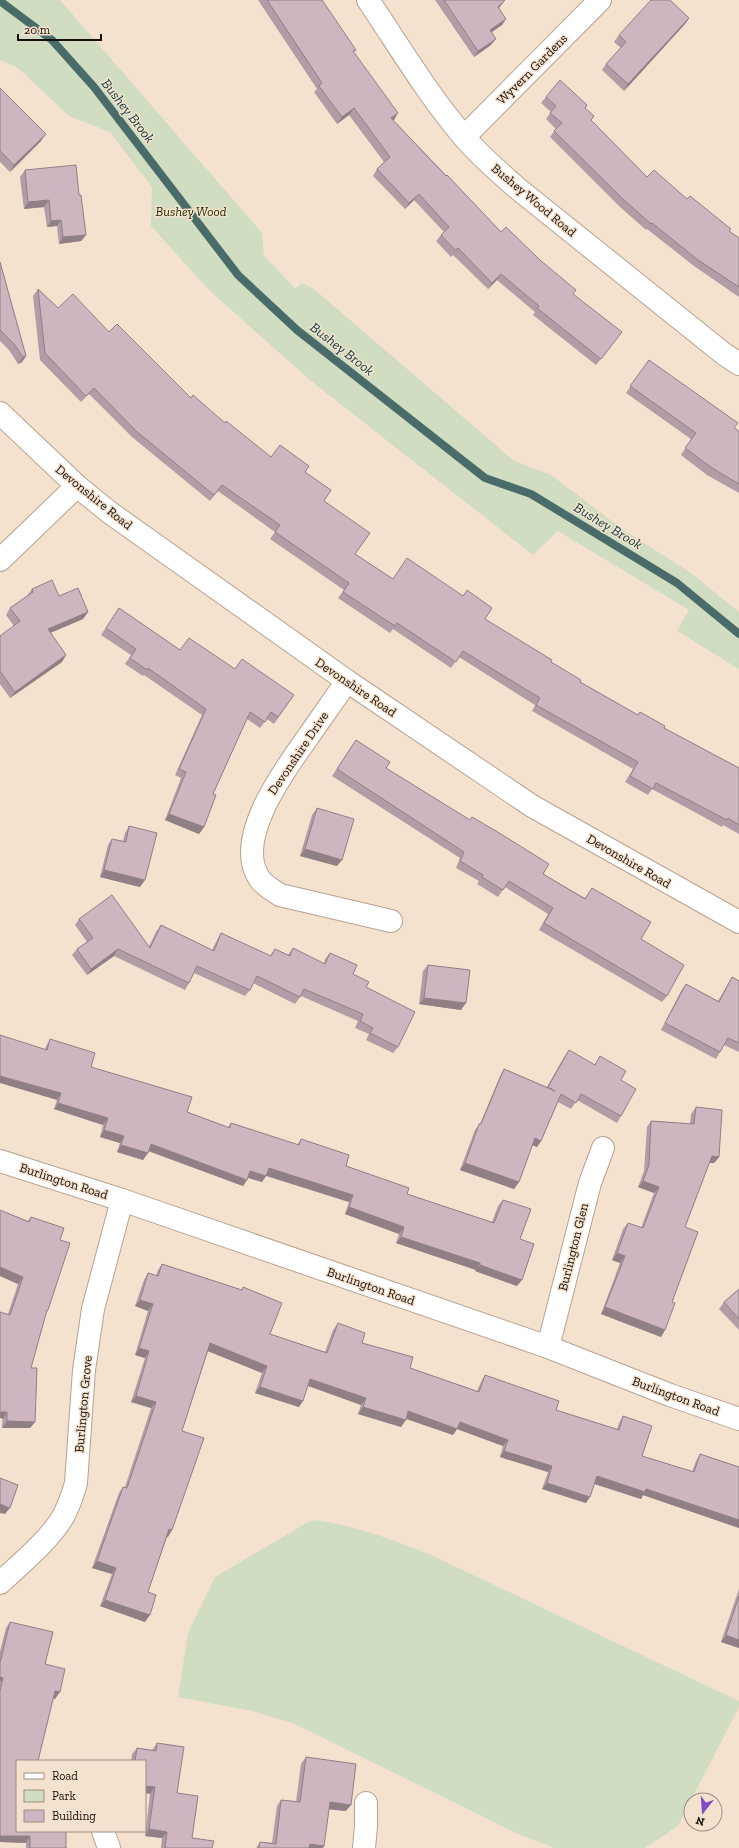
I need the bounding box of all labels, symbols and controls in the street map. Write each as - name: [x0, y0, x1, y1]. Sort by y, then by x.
- scale bar: [18, 16, 101, 42]
- text: 20 m: [24, 23, 51, 37]
- street label: Wyvern Gardens: [494, 30, 571, 107]
- water label: Bushey Brook: [98, 76, 158, 146]
- street label: Bushey Wood Road: [489, 160, 579, 240]
- park label: Bushey Wood: [156, 204, 227, 219]
- water label: Bushey Brook: [307, 319, 377, 379]
- street label: Devonshire Road: [53, 461, 135, 533]
- water label: Bushey Brook: [571, 499, 645, 553]
- street label: Devonshire Road: [313, 654, 399, 720]
- street label: Devonshire Drive: [265, 708, 331, 798]
- street label: Devonshire Road: [584, 831, 674, 891]
- street label: Burlington Road: [18, 1160, 110, 1202]
- street label: Burlington Glen: [555, 1201, 591, 1293]
- street label: Burlington Road: [325, 1264, 417, 1308]
- street label: Burlington Grove: [71, 1355, 95, 1453]
- street label: Burlington Road: [630, 1373, 722, 1419]
- legend: [16, 1760, 146, 1832]
- text: Road: [52, 1769, 78, 1783]
- text: Park: [52, 1789, 77, 1803]
- north arrow: [683, 1792, 723, 1832]
- text: Building: [52, 1809, 96, 1823]
- text: N: [694, 1813, 706, 1829]

